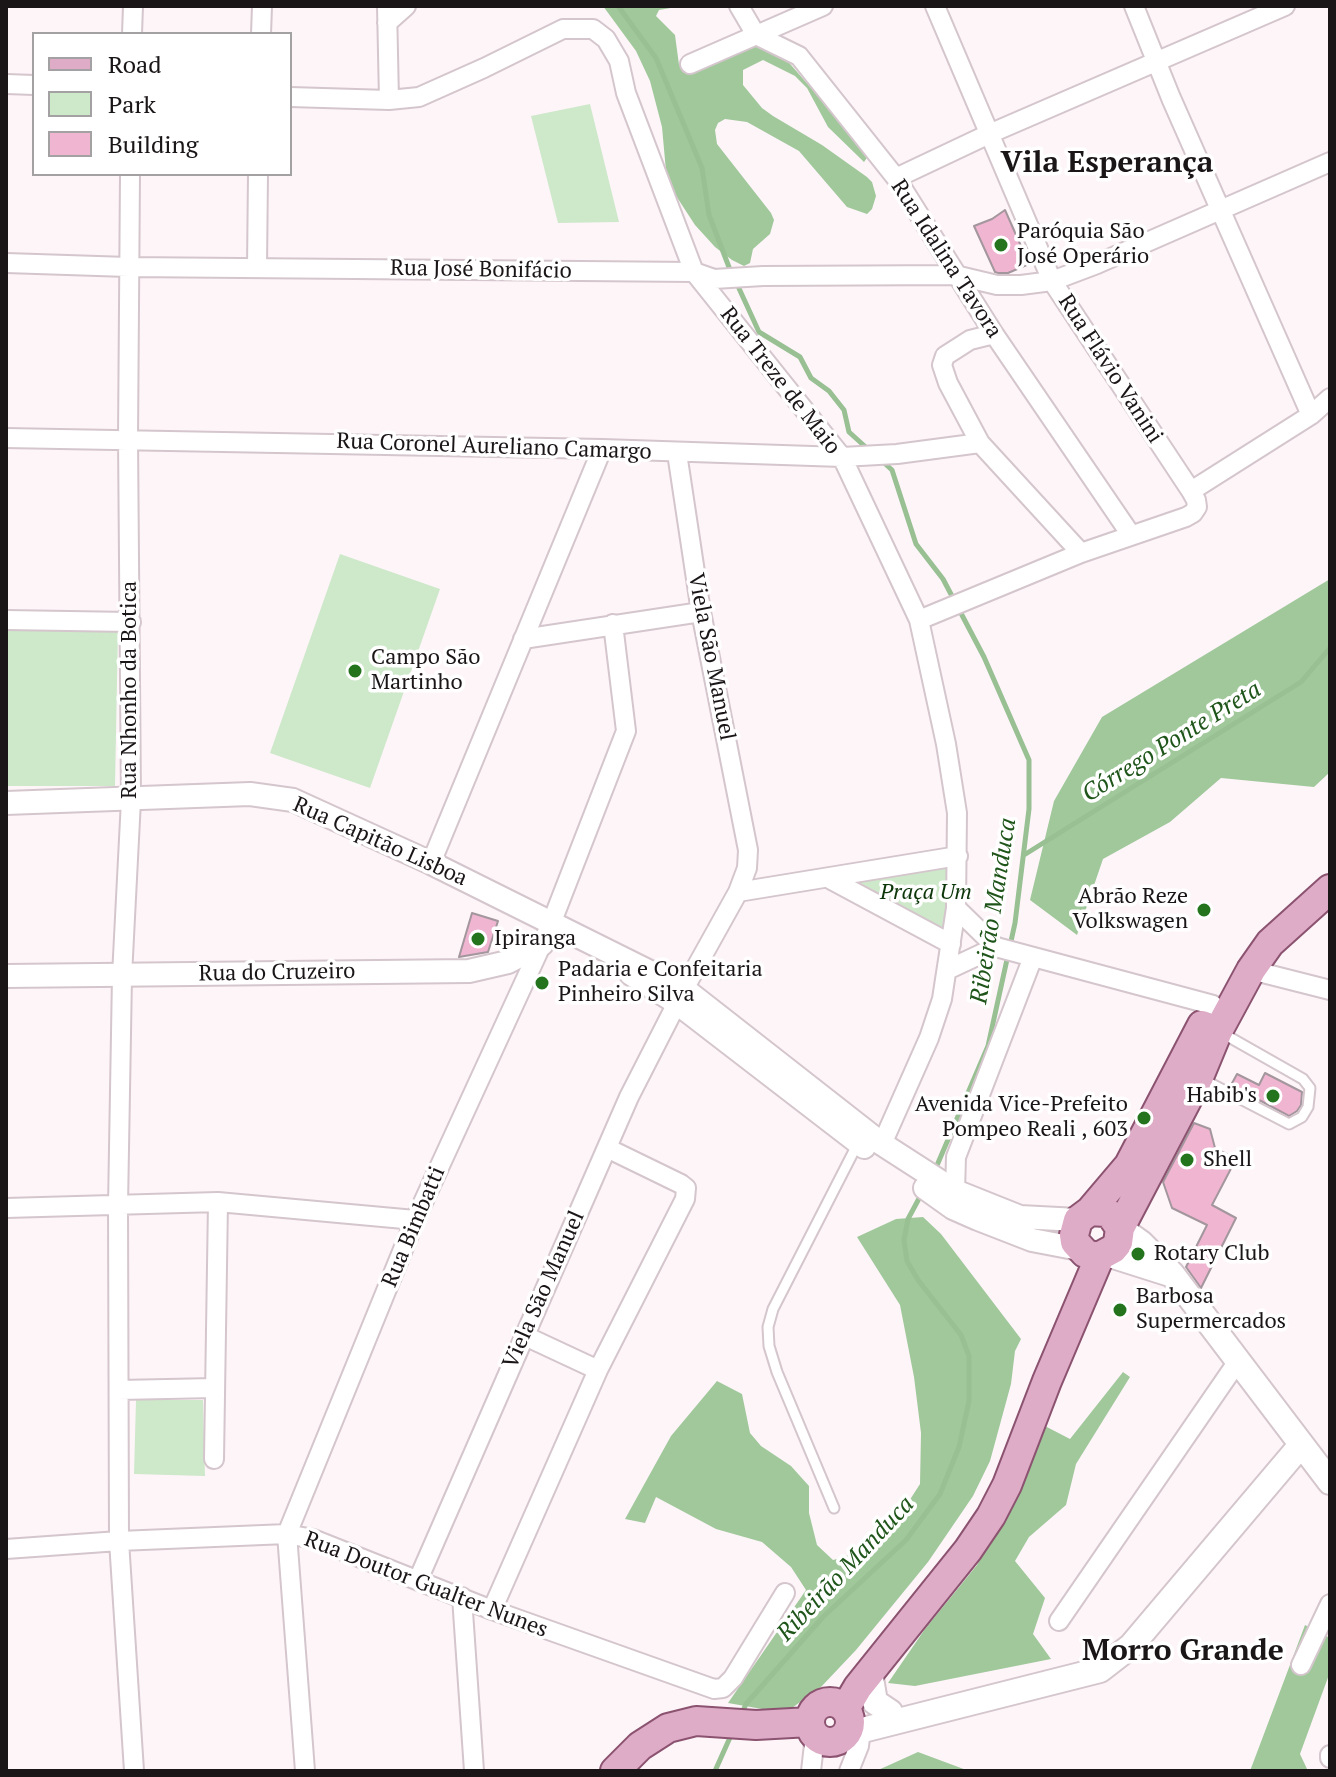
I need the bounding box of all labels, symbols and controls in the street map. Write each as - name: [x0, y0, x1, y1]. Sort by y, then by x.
- legend: [32, 32, 292, 176]
- text: Road: [108, 48, 162, 80]
- text: Park: [108, 88, 156, 120]
- text: Building: [108, 128, 198, 160]
- district label: Vila Esperança: [1001, 145, 1213, 181]
- street label: Rua Idalina Tavora: [885, 175, 1007, 343]
- place label: Paróquia São José Operário: [1017, 219, 1149, 270]
- marker: Paróquia São José Operário: [992, 236, 1010, 254]
- street label: Rua José Bonifácio: [390, 255, 572, 285]
- street label: Rua Flávio Vanini: [1052, 290, 1168, 448]
- street label: Rua Treze de Maio: [714, 302, 846, 460]
- street label: Rua Coronel Aureliano Camargo: [336, 428, 652, 466]
- street label: Viela São Manuel: [682, 571, 740, 743]
- street label: Rua Nhonho da Botica: [117, 581, 143, 799]
- place label: Campo São Martinho: [371, 645, 480, 696]
- marker: Campo São Martinho: [346, 662, 364, 680]
- water label: Córrego Ponte Preta: [1077, 675, 1267, 809]
- street label: Rua Capitão Lisboa: [289, 792, 471, 892]
- water label: Ribeirão Manduca: [965, 816, 1023, 1006]
- park label: Praça Um: [880, 880, 972, 906]
- place label: Abrão Reze Volkswagen: [1072, 884, 1188, 936]
- marker: Abrão Reze Volkswagen: [1195, 901, 1213, 919]
- place label: Ipiranga: [494, 926, 576, 952]
- marker: Ipiranga: [469, 930, 487, 948]
- place label: Padaria e Confeitaria Pinheiro Silva: [558, 957, 763, 1008]
- street label: Rua do Cruzeiro: [198, 958, 356, 988]
- marker: Padaria e Confeitaria Pinheiro Silva: [533, 974, 551, 992]
- place label: Habib's: [1186, 1083, 1257, 1109]
- marker: Habib's: [1264, 1087, 1282, 1105]
- place label: Avenida Vice-Prefeito Pompeo Reali , 603: [915, 1092, 1128, 1144]
- marker: Avenida Vice-Prefeito Pompeo Reali , 603: [1135, 1109, 1153, 1127]
- place label: Shell: [1203, 1147, 1252, 1173]
- marker: Shell: [1178, 1151, 1196, 1169]
- street label: Rua Bimbatti: [377, 1163, 451, 1291]
- street label: Viela São Manuel: [497, 1207, 591, 1373]
- place label: Rotary Club: [1154, 1241, 1269, 1267]
- marker: Rotary Club: [1129, 1245, 1147, 1263]
- place label: Barbosa Supermercados: [1136, 1284, 1286, 1336]
- marker: Barbosa Supermercados: [1111, 1301, 1129, 1319]
- water label: Ribeirão Manduca: [772, 1491, 920, 1647]
- street label: Rua Doutor Gualter Nunes: [301, 1526, 551, 1644]
- district label: Morro Grande: [1082, 1633, 1284, 1669]

